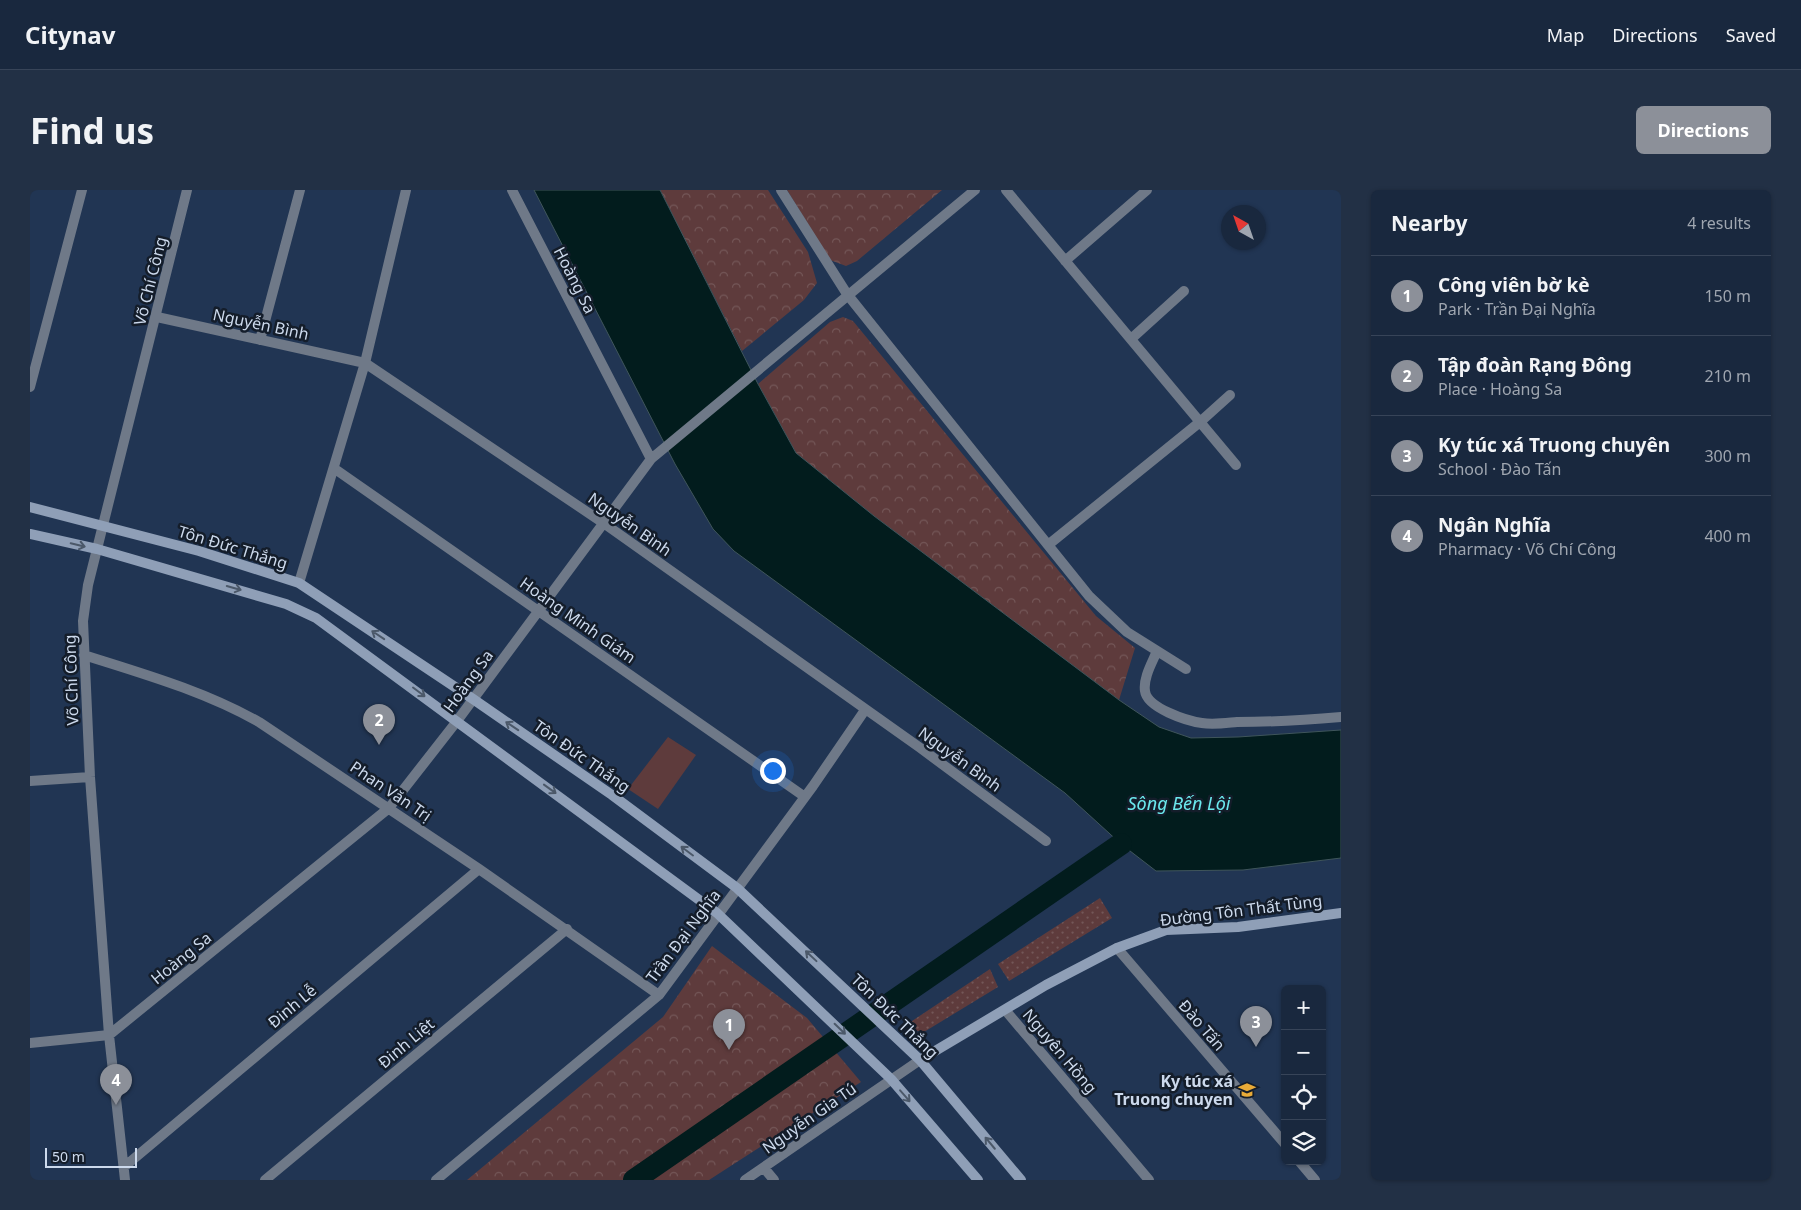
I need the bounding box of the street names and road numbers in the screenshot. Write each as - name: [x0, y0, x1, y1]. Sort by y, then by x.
- street label: Võ Chí Công: [128, 234, 172, 328]
- street label: Hoàng Sa: [549, 243, 601, 317]
- street label: Nguyễn Bình: [211, 303, 311, 345]
- street label: Nguyễn Bình: [584, 487, 676, 561]
- street label: Tôn Đức Thắng: [176, 520, 290, 574]
- street label: Hoàng Minh Giám: [516, 572, 640, 668]
- street label: Võ Chí Công: [58, 634, 84, 726]
- street label: Hoàng Sa: [438, 645, 498, 717]
- street label: Tôn Đức Thắng: [529, 714, 635, 798]
- street label: Nguyễn Bình: [914, 721, 1006, 797]
- street label: Phan Văn Trị: [346, 756, 436, 826]
- street label: Trần Đại Nghĩa: [641, 885, 725, 987]
- street label: Đường Tôn Thất Tùng: [1159, 889, 1323, 931]
- street label: Hoàng Sa: [146, 927, 216, 989]
- street label: Tôn Đức Thắng: [847, 969, 943, 1063]
- street label: Đinh Lễ: [263, 979, 321, 1033]
- street label: Đào Tấn: [1174, 995, 1230, 1055]
- street label: Nguyên Hồng: [1018, 1004, 1102, 1098]
- street label: Đinh Liệt: [373, 1013, 439, 1073]
- street label: Nguyễn Gia Tú: [758, 1077, 860, 1159]

